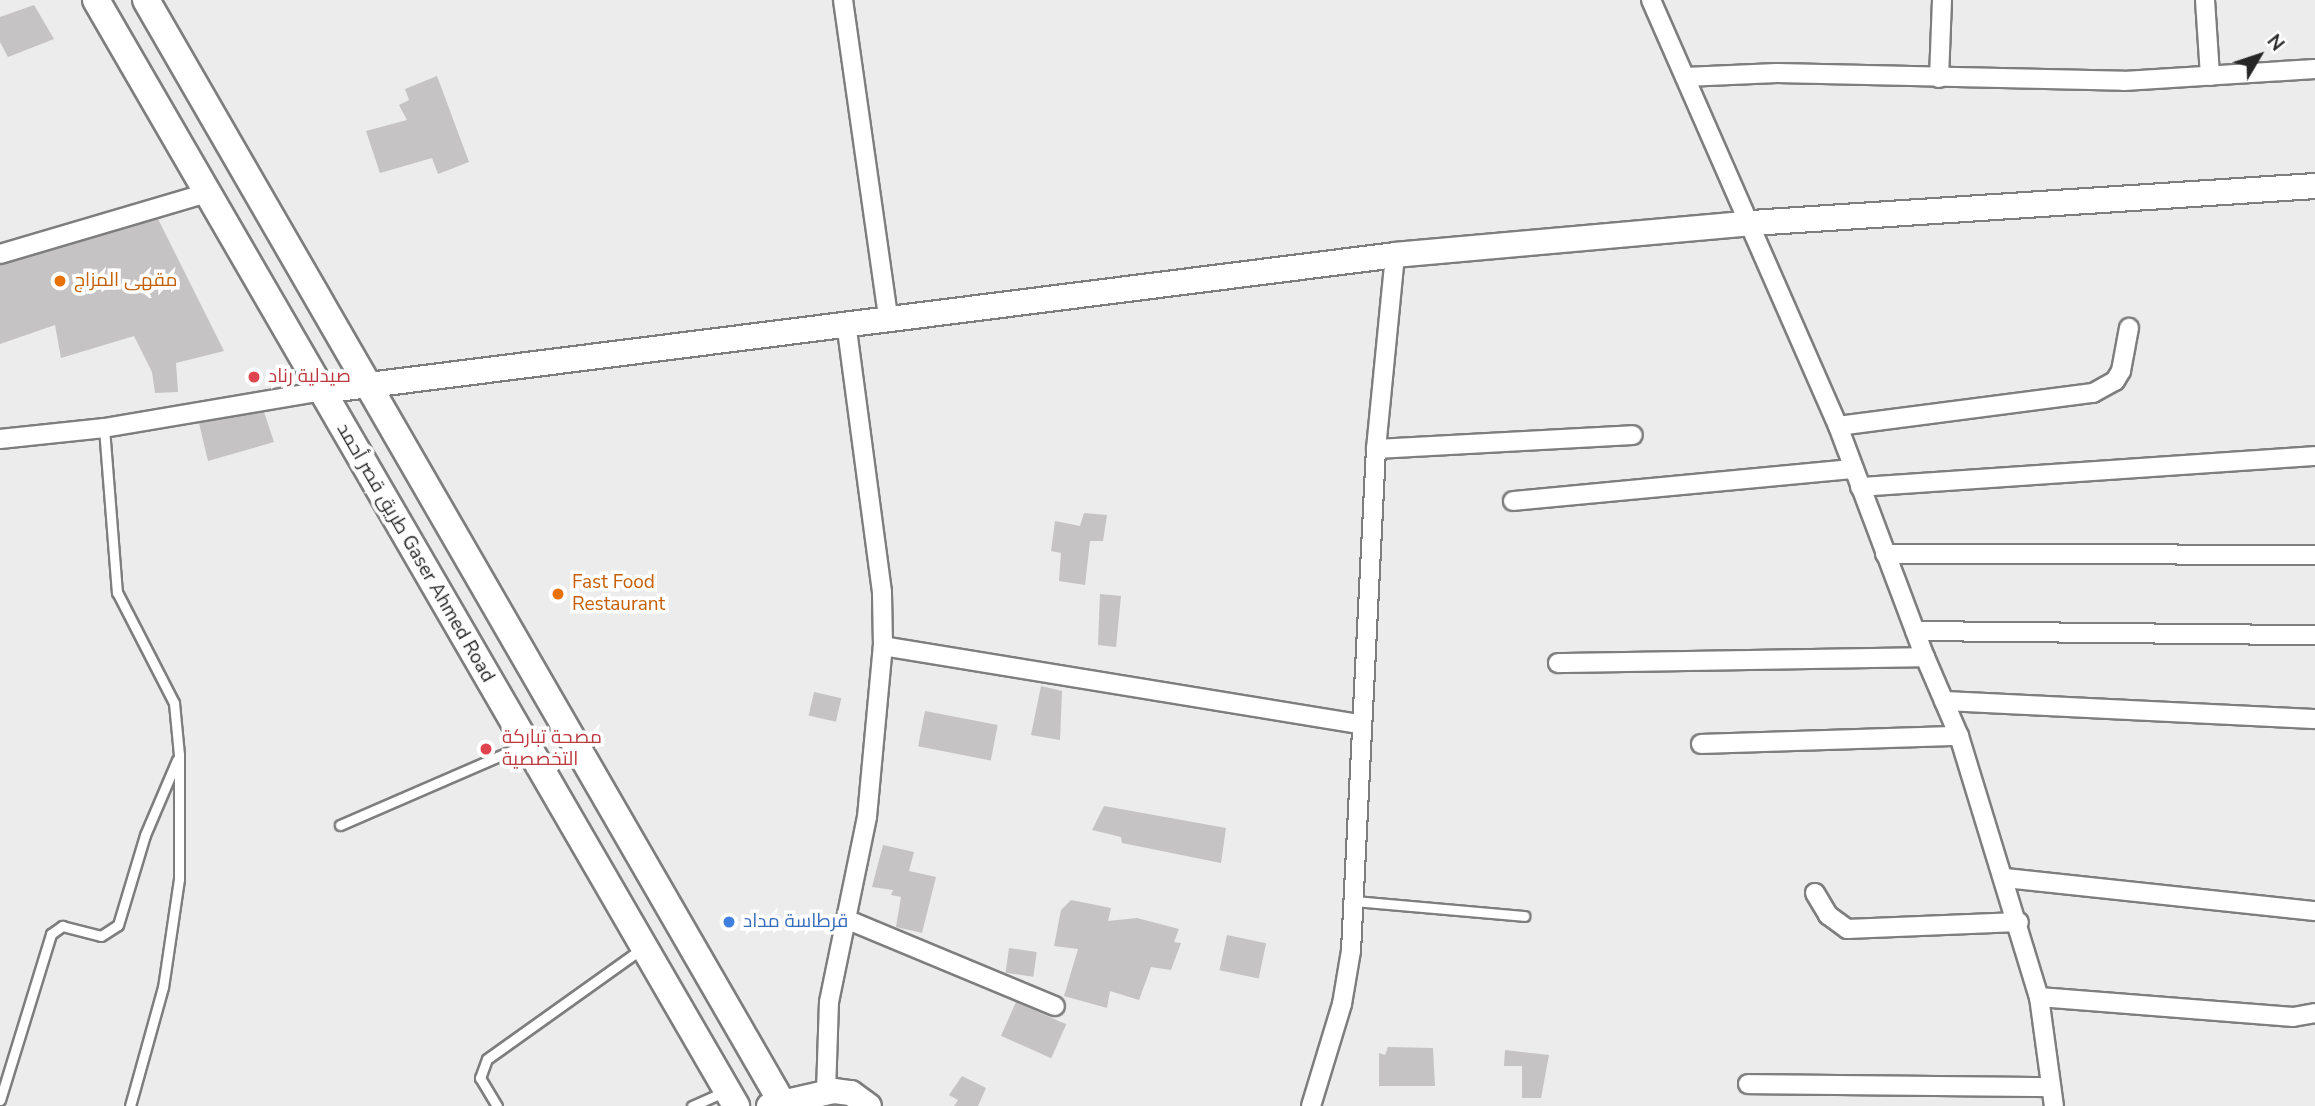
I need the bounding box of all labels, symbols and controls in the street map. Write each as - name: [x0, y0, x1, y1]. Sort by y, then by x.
- north arrow: [2224, 21, 2294, 91]
- text: N: [2261, 29, 2290, 56]
- place label: مقهى المزاج: [74, 270, 178, 292]
- marker: مقهى المزاج: [52, 273, 68, 289]
- place label: صيدلية رناد: [268, 366, 351, 388]
- marker: صيدلية رناد: [246, 369, 262, 385]
- street label: طريق قصر أحمد Gaser Ahmed Road: [331, 419, 499, 687]
- place label: Fast Food Restaurant: [572, 572, 665, 616]
- marker: Fast Food Restaurant: [550, 586, 566, 602]
- place label: مصحة تباركة التخصصية: [502, 727, 602, 771]
- marker: مصحة تباركة التخصصية: [476, 739, 496, 759]
- place label: قرطاسة مداد: [743, 911, 848, 933]
- marker: قرطاسة مداد: [721, 914, 737, 930]

